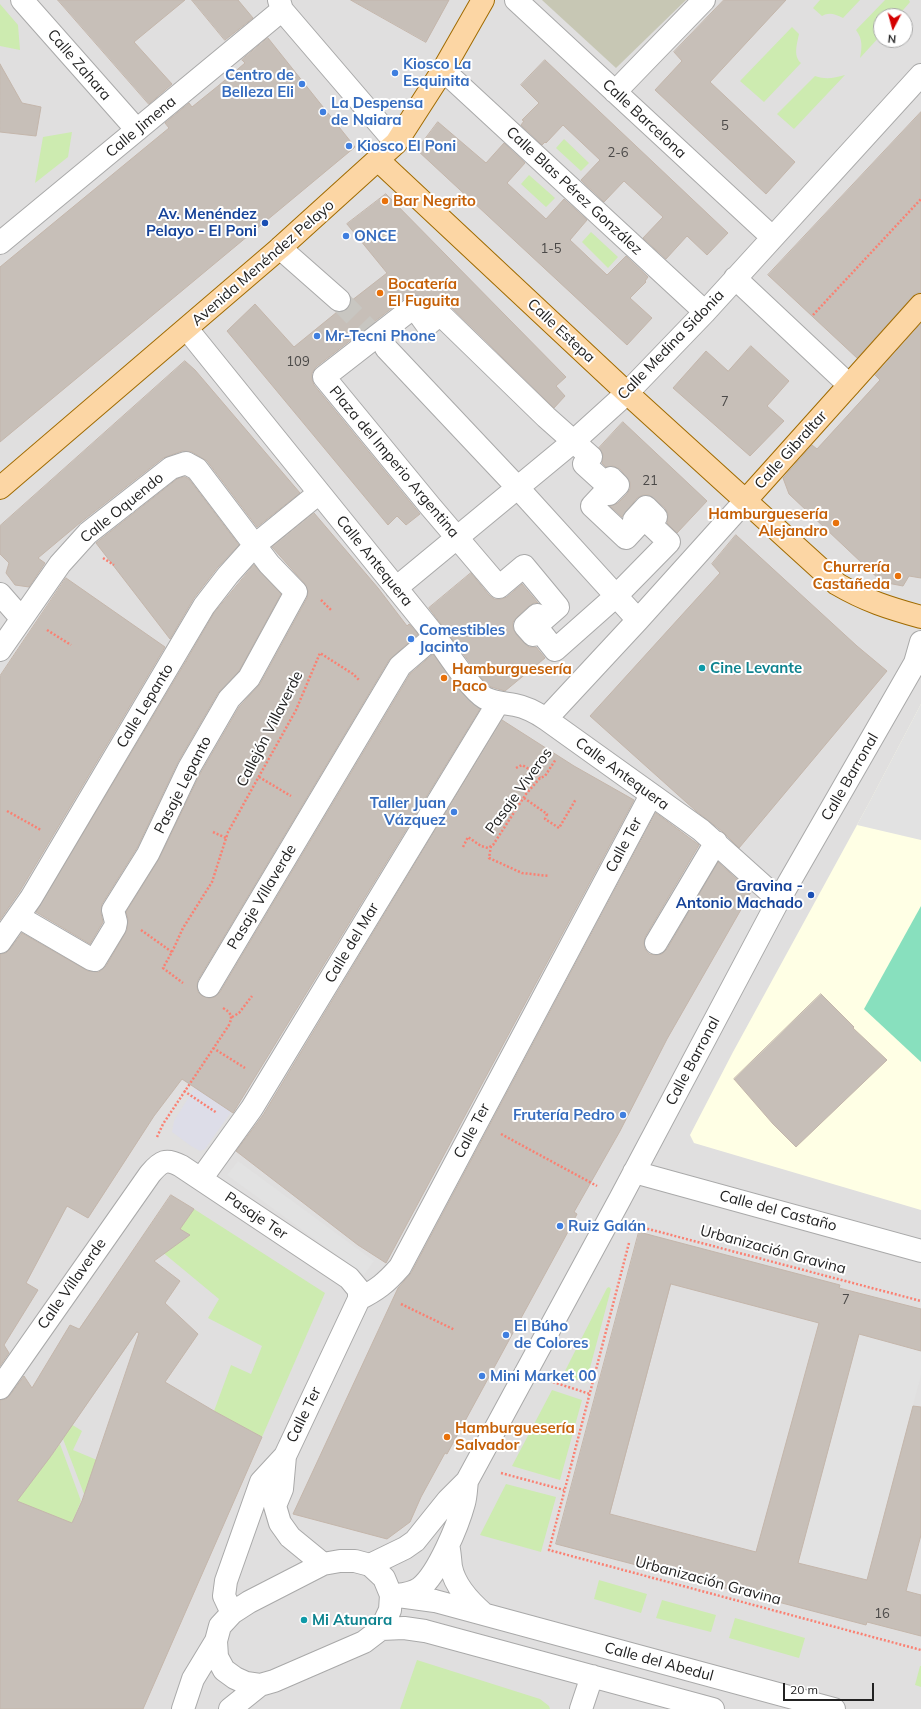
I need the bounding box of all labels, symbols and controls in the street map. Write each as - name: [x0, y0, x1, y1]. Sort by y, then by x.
- north arrow: [873, 8, 913, 48]
- street label: Calle Zahara: [43, 26, 115, 104]
- text: N: [887, 32, 897, 46]
- place label: Kiosco La Esquinita: [403, 55, 471, 90]
- place label: Centro de Belleza Eli: [222, 66, 294, 101]
- marker: Kiosco La Esquinita: [390, 68, 400, 78]
- street label: Calle Barcelona: [598, 76, 690, 162]
- marker: Centro de Belleza Eli: [297, 79, 307, 89]
- street label: Calle Jimena: [102, 93, 180, 161]
- place label: La Despensa de Naiara: [331, 94, 423, 129]
- marker: La Despensa de Naiara: [318, 107, 328, 117]
- house number: 5: [721, 118, 729, 134]
- street label: Calle Blas Pérez González: [502, 123, 646, 259]
- place label: Kiosco El Poni: [357, 137, 456, 155]
- marker: Kiosco El Poni: [344, 141, 354, 151]
- house number: 2-6: [607, 145, 629, 161]
- place label: Bar Negrito: [393, 192, 476, 210]
- street label: Avenida Menéndez Pelayo: [188, 196, 338, 330]
- marker: Bar Negrito: [380, 196, 390, 206]
- place label: Av. Menéndez Pelayo - El Poni: [146, 205, 257, 240]
- marker: Av. Menéndez Pelayo - El Poni: [260, 218, 270, 228]
- place label: ONCE: [354, 227, 396, 245]
- marker: ONCE: [341, 231, 351, 241]
- house number: 1-5: [540, 241, 562, 257]
- place label: Bocatería El Fuguita: [388, 275, 459, 310]
- street label: Calle Medina Sidonia: [614, 286, 728, 404]
- marker: Bocatería El Fuguita: [375, 288, 385, 298]
- street label: Calle Estepa: [524, 295, 598, 367]
- place label: Mr-Tecni Phone: [325, 327, 436, 345]
- marker: Mr-Tecni Phone: [312, 331, 322, 341]
- house number: 109: [286, 354, 310, 370]
- street label: Plaza del Imperio Argentina: [325, 383, 463, 541]
- house number: 7: [721, 394, 729, 410]
- street label: Calle Gibraltar: [751, 407, 831, 493]
- street label: Calle Oquendo: [77, 469, 167, 547]
- house number: 21: [642, 473, 658, 489]
- place label: Hamburguesería Alejandro: [708, 505, 828, 540]
- street label: Calle Antequera: [332, 512, 416, 610]
- marker: Hamburguesería Alejandro: [831, 518, 841, 528]
- place label: Churrería Castañeda: [812, 558, 890, 593]
- marker: Churrería Castañeda: [893, 571, 903, 581]
- place label: Comestibles Jacinto: [419, 621, 505, 656]
- marker: Comestibles Jacinto: [406, 634, 416, 644]
- place label: Cine Levante: [710, 659, 802, 677]
- place label: Hamburguesería Paco: [452, 660, 572, 695]
- street label: Calle Lepanto: [113, 661, 177, 751]
- marker: Cine Levante: [697, 663, 707, 673]
- street label: Callejón Villaverde: [233, 668, 307, 790]
- marker: Hamburguesería Paco: [439, 673, 449, 683]
- street label: Calle Barronal: [818, 730, 882, 824]
- street label: Pasaje Lepanto: [151, 733, 215, 837]
- street label: Calle Antequera: [572, 734, 672, 814]
- street label: Pasaje Viveros: [482, 744, 556, 838]
- place label: Taller Juan Vázquez: [370, 794, 446, 829]
- marker: Taller Juan Vázquez: [449, 807, 459, 817]
- street label: Calle Ter: [602, 814, 646, 876]
- street label: Pasaje Villaverde: [224, 841, 300, 953]
- place label: Gravina - Antonio Machado: [676, 877, 803, 912]
- marker: Gravina - Antonio Machado: [806, 890, 816, 900]
- street label: Calle del Mar: [321, 900, 383, 986]
- street label: Calle Barronal: [662, 1013, 724, 1109]
- street label: Calle Ter: [450, 1100, 494, 1162]
- place label: Frutería Pedro: [513, 1106, 615, 1124]
- marker: Frutería Pedro: [618, 1110, 628, 1120]
- street label: Calle del Castaño: [717, 1187, 839, 1235]
- street label: Pasaje Ter: [221, 1188, 291, 1244]
- place label: Ruiz Galán: [568, 1217, 646, 1235]
- marker: Ruiz Galán: [555, 1221, 565, 1231]
- street label: Urbanización Gravina: [698, 1222, 848, 1278]
- street label: Calle Villaverde: [34, 1235, 110, 1333]
- house number: 7: [842, 1292, 850, 1308]
- place label: El Búho de Colores: [514, 1317, 589, 1352]
- marker: El Búho de Colores: [501, 1330, 511, 1340]
- place label: Mini Market 00: [490, 1367, 596, 1385]
- marker: Mini Market 00: [477, 1371, 487, 1381]
- street label: Calle Ter: [283, 1384, 325, 1446]
- place label: Hamburguesería Salvador: [455, 1419, 575, 1454]
- marker: Hamburguesería Salvador: [442, 1432, 452, 1442]
- street label: Urbanización Gravina: [633, 1553, 783, 1609]
- house number: 16: [874, 1606, 890, 1622]
- place label: Mi Atunara: [312, 1611, 392, 1629]
- marker: Mi Atunara: [299, 1615, 309, 1625]
- street label: Calle del Abedul: [602, 1639, 716, 1685]
- scale bar: [785, 1675, 876, 1701]
- text: 20 m: [790, 1682, 818, 1697]

